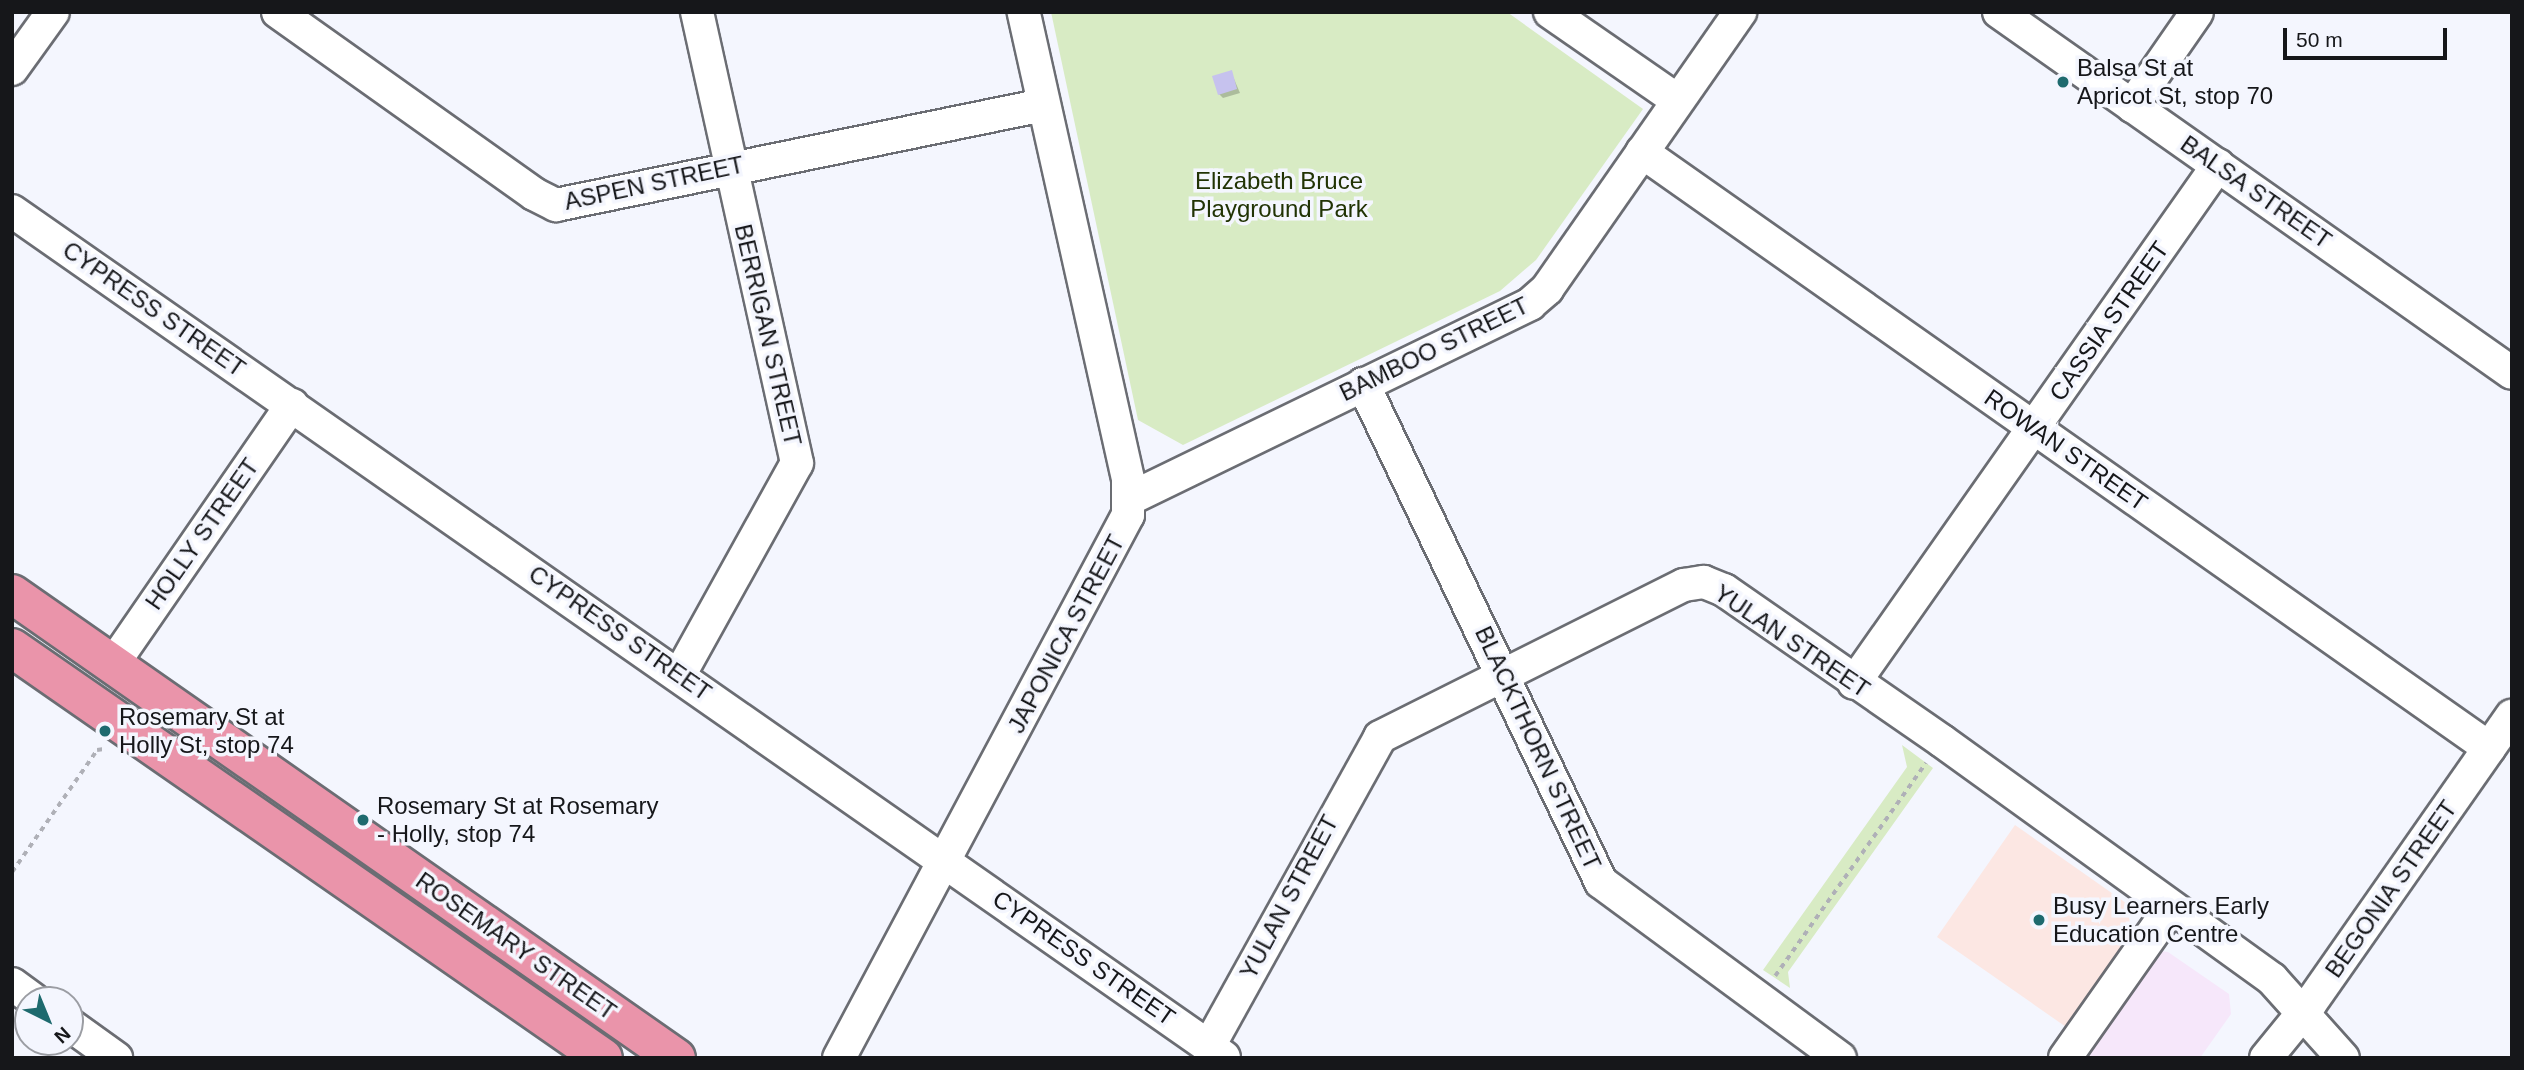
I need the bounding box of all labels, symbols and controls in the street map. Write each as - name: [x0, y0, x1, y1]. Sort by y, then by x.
- scale bar: [2286, 14, 2450, 58]
- text: 50 m: [2296, 28, 2343, 51]
- place label: Balsa St at Apricot St, stop 70: [2077, 54, 2273, 110]
- marker: Balsa St at Apricot St, stop 70: [2055, 74, 2071, 90]
- street label: BALSA STREET: [2175, 129, 2337, 255]
- street label: ASPEN STREET: [562, 150, 746, 216]
- park label: Elizabeth Bruce Playground Park: [1190, 167, 1368, 223]
- street label: BERRIGAN STREET: [728, 221, 808, 449]
- street label: CYPRESS STREET: [57, 235, 251, 383]
- street label: CASSIA STREET: [2043, 235, 2175, 407]
- street label: BAMBOO STREET: [1335, 291, 1533, 407]
- street label: ROWAN STREET: [1979, 383, 2153, 517]
- street label: HOLLY STREET: [139, 453, 265, 615]
- street label: JAPONICA STREET: [1001, 530, 1131, 738]
- street label: CYPRESS STREET: [523, 559, 717, 707]
- street label: YULAN STREET: [1709, 578, 1875, 704]
- street label: BLACKTHORN STREET: [1469, 622, 1607, 874]
- place label: Rosemary St at Holly St, stop 74: [119, 703, 294, 759]
- marker: Rosemary St at Holly St, stop 74: [97, 723, 113, 739]
- place label: Rosemary St at Rosemary - Holly, stop 74: [377, 792, 658, 848]
- street label: BEGONIA STREET: [2319, 794, 2463, 984]
- street label: YULAN STREET: [1234, 810, 1344, 984]
- marker: Rosemary St at Rosemary - Holly, stop 74: [355, 812, 371, 828]
- street label: ROSEMARY STREET: [410, 866, 622, 1026]
- street label: CYPRESS STREET: [987, 884, 1181, 1032]
- place label: Busy Learners Early Education Centre: [2053, 892, 2269, 948]
- marker: Busy Learners Early Education Centre: [2031, 912, 2047, 928]
- north arrow: [14, 986, 84, 1056]
- text: N: [50, 1023, 74, 1048]

